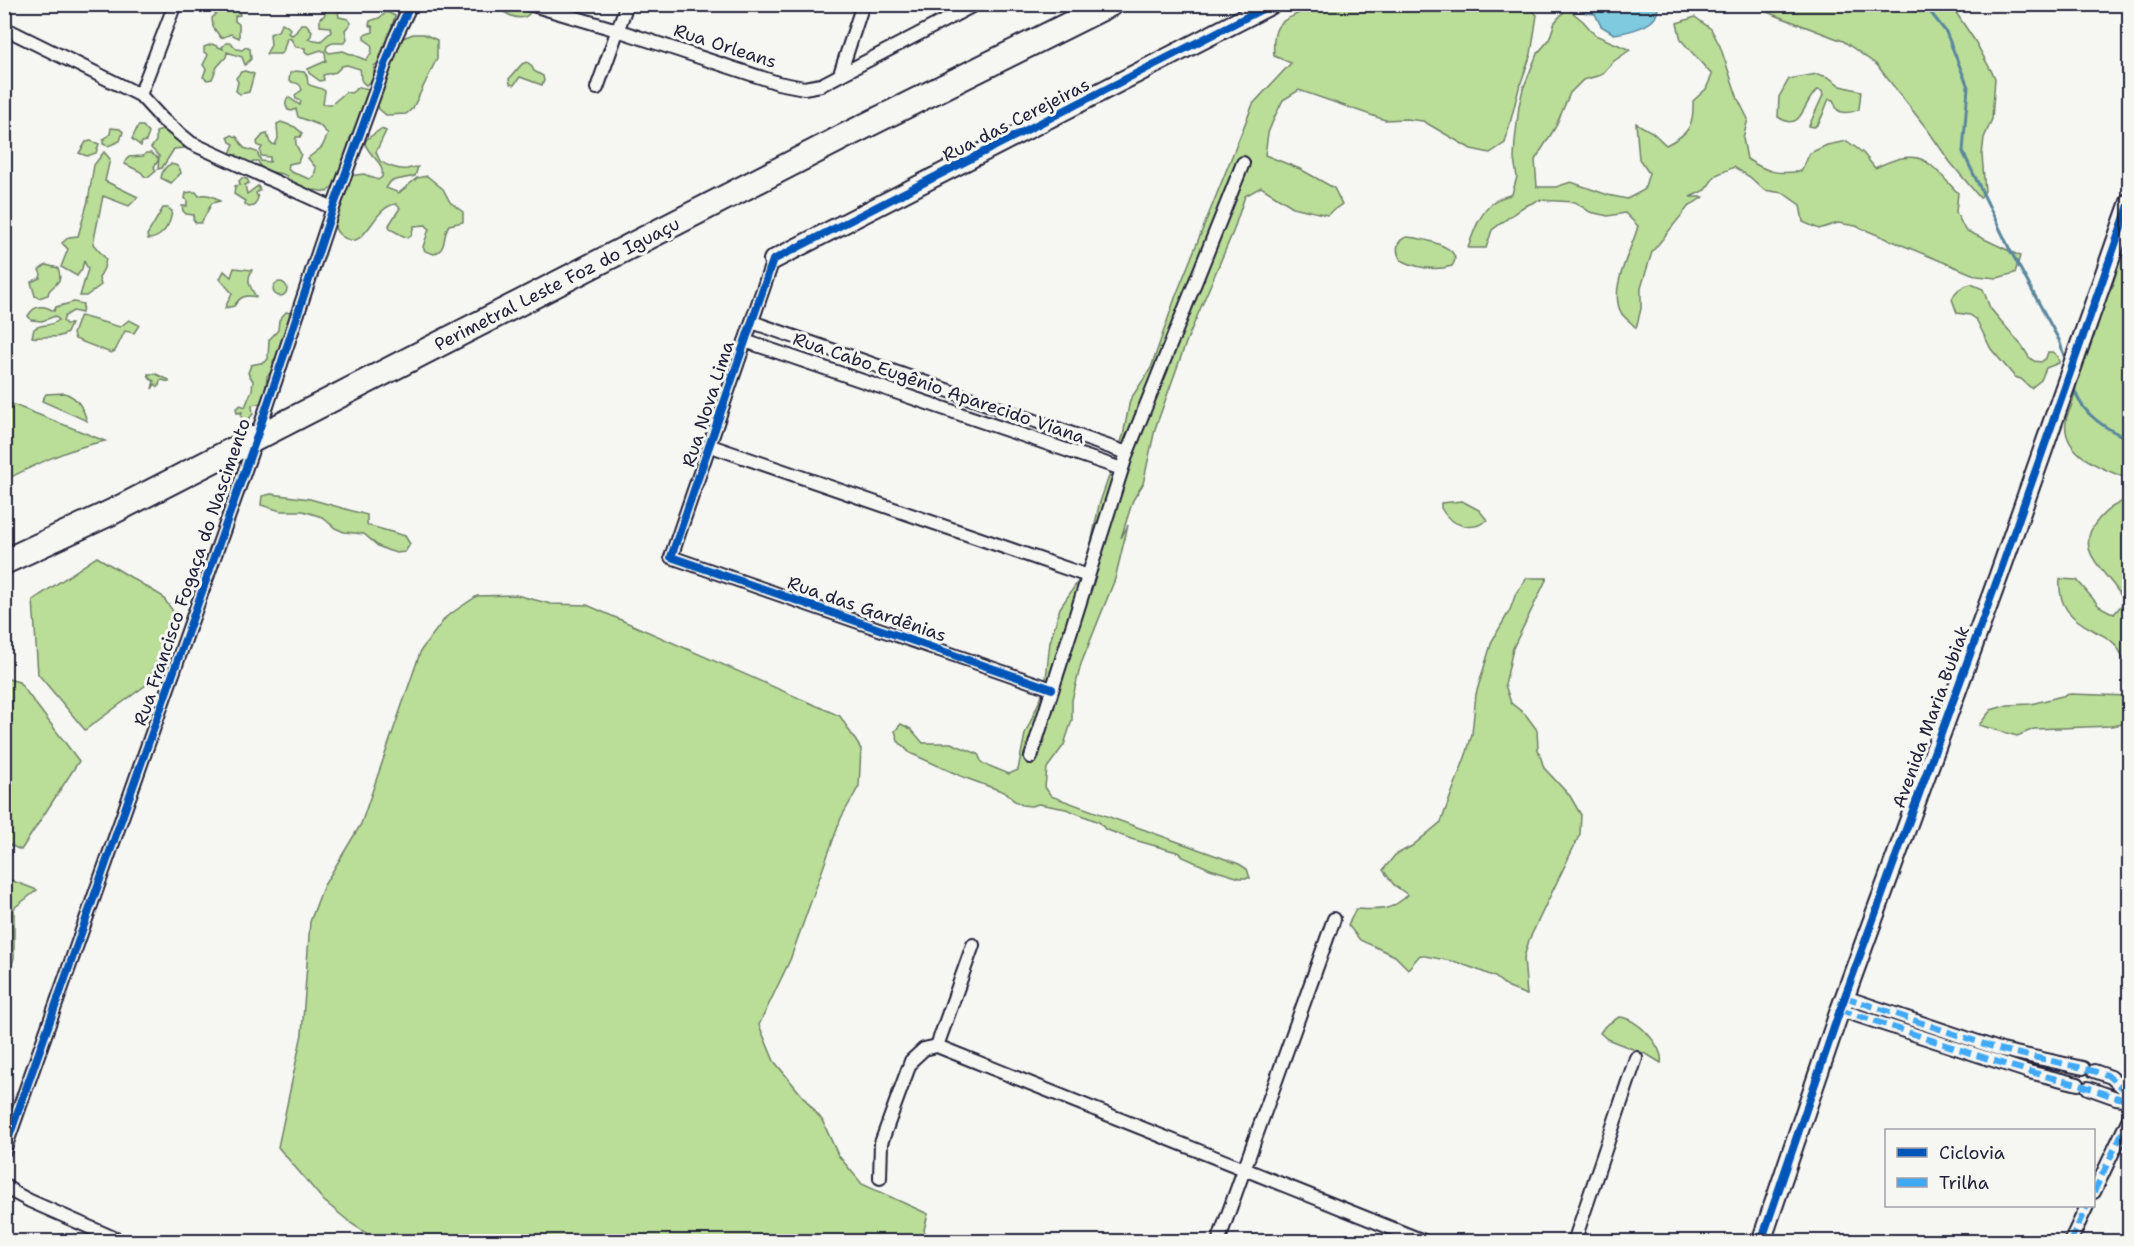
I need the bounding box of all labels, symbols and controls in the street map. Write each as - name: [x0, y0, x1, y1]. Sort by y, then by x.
- street label: Rua Orleans: [671, 18, 779, 74]
- street label: Rua das Cerejeiras: [938, 73, 1094, 167]
- street label: Perimetral Leste Foz do Iguaçu: [430, 212, 684, 356]
- street label: Rua Cabo Eugênio Aparecido Viana: [790, 327, 1088, 449]
- street label: Rua Nova Lima: [676, 338, 740, 470]
- street label: Rua Francisco Fogaça do Nascimento: [128, 415, 256, 729]
- street label: Rua das Gardênias: [784, 571, 950, 647]
- street label: Avenida Maria Bubiak: [1887, 622, 1975, 812]
- legend: [1885, 1129, 2095, 1207]
- text: Ciclovia: [1939, 1141, 2005, 1165]
- text: Trilha: [1939, 1171, 1989, 1195]

